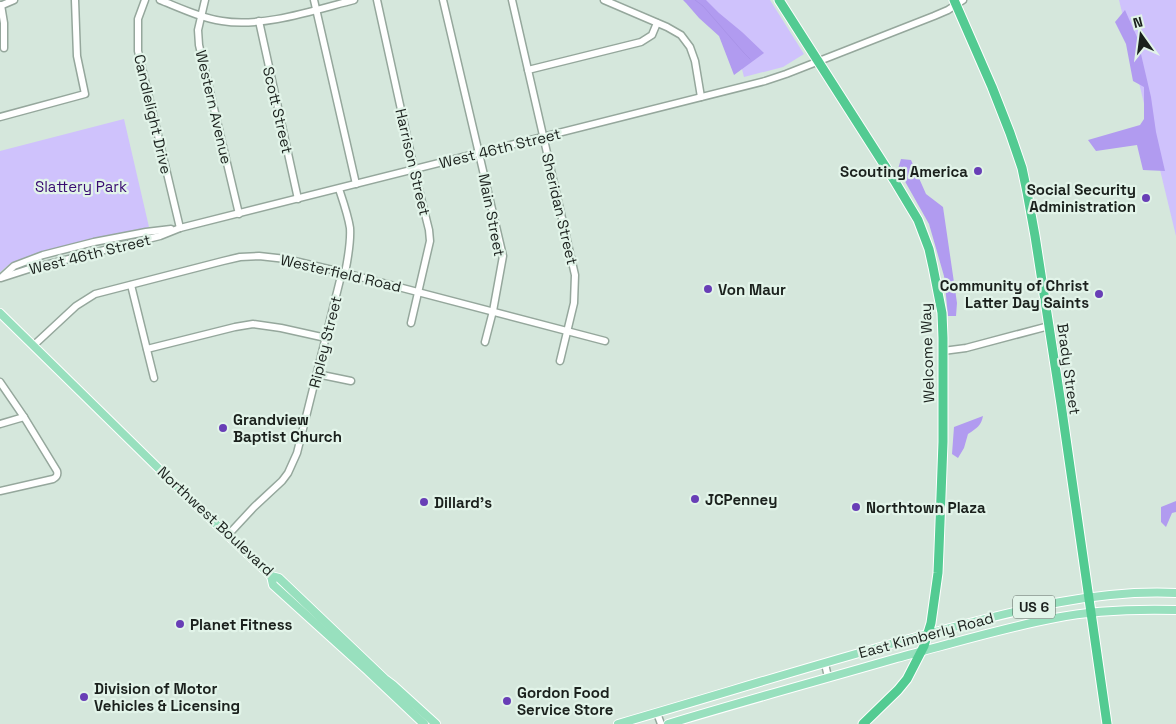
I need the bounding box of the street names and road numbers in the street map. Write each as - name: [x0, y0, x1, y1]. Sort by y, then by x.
- street label: Western Avenue: [192, 48, 236, 166]
- street label: Candlelight Drive: [130, 52, 176, 176]
- street label: Scott Street: [259, 65, 297, 156]
- street label: Harrison Street: [391, 107, 435, 218]
- street label: West 46th Street: [437, 124, 563, 172]
- street label: Sheridan Street: [538, 151, 582, 267]
- street label: Main Street: [475, 172, 509, 258]
- street label: West 46th Street: [27, 230, 153, 278]
- street label: Westerfield Road: [279, 250, 403, 296]
- street label: Ripley Street: [304, 294, 346, 390]
- street label: Welcome Way: [916, 303, 938, 403]
- street label: Brady Street: [1053, 322, 1085, 416]
- street label: Northwest Boulevard: [154, 462, 278, 580]
- road number: US 6: [1013, 596, 1055, 618]
- street label: East Kimberly Road: [856, 608, 996, 662]

